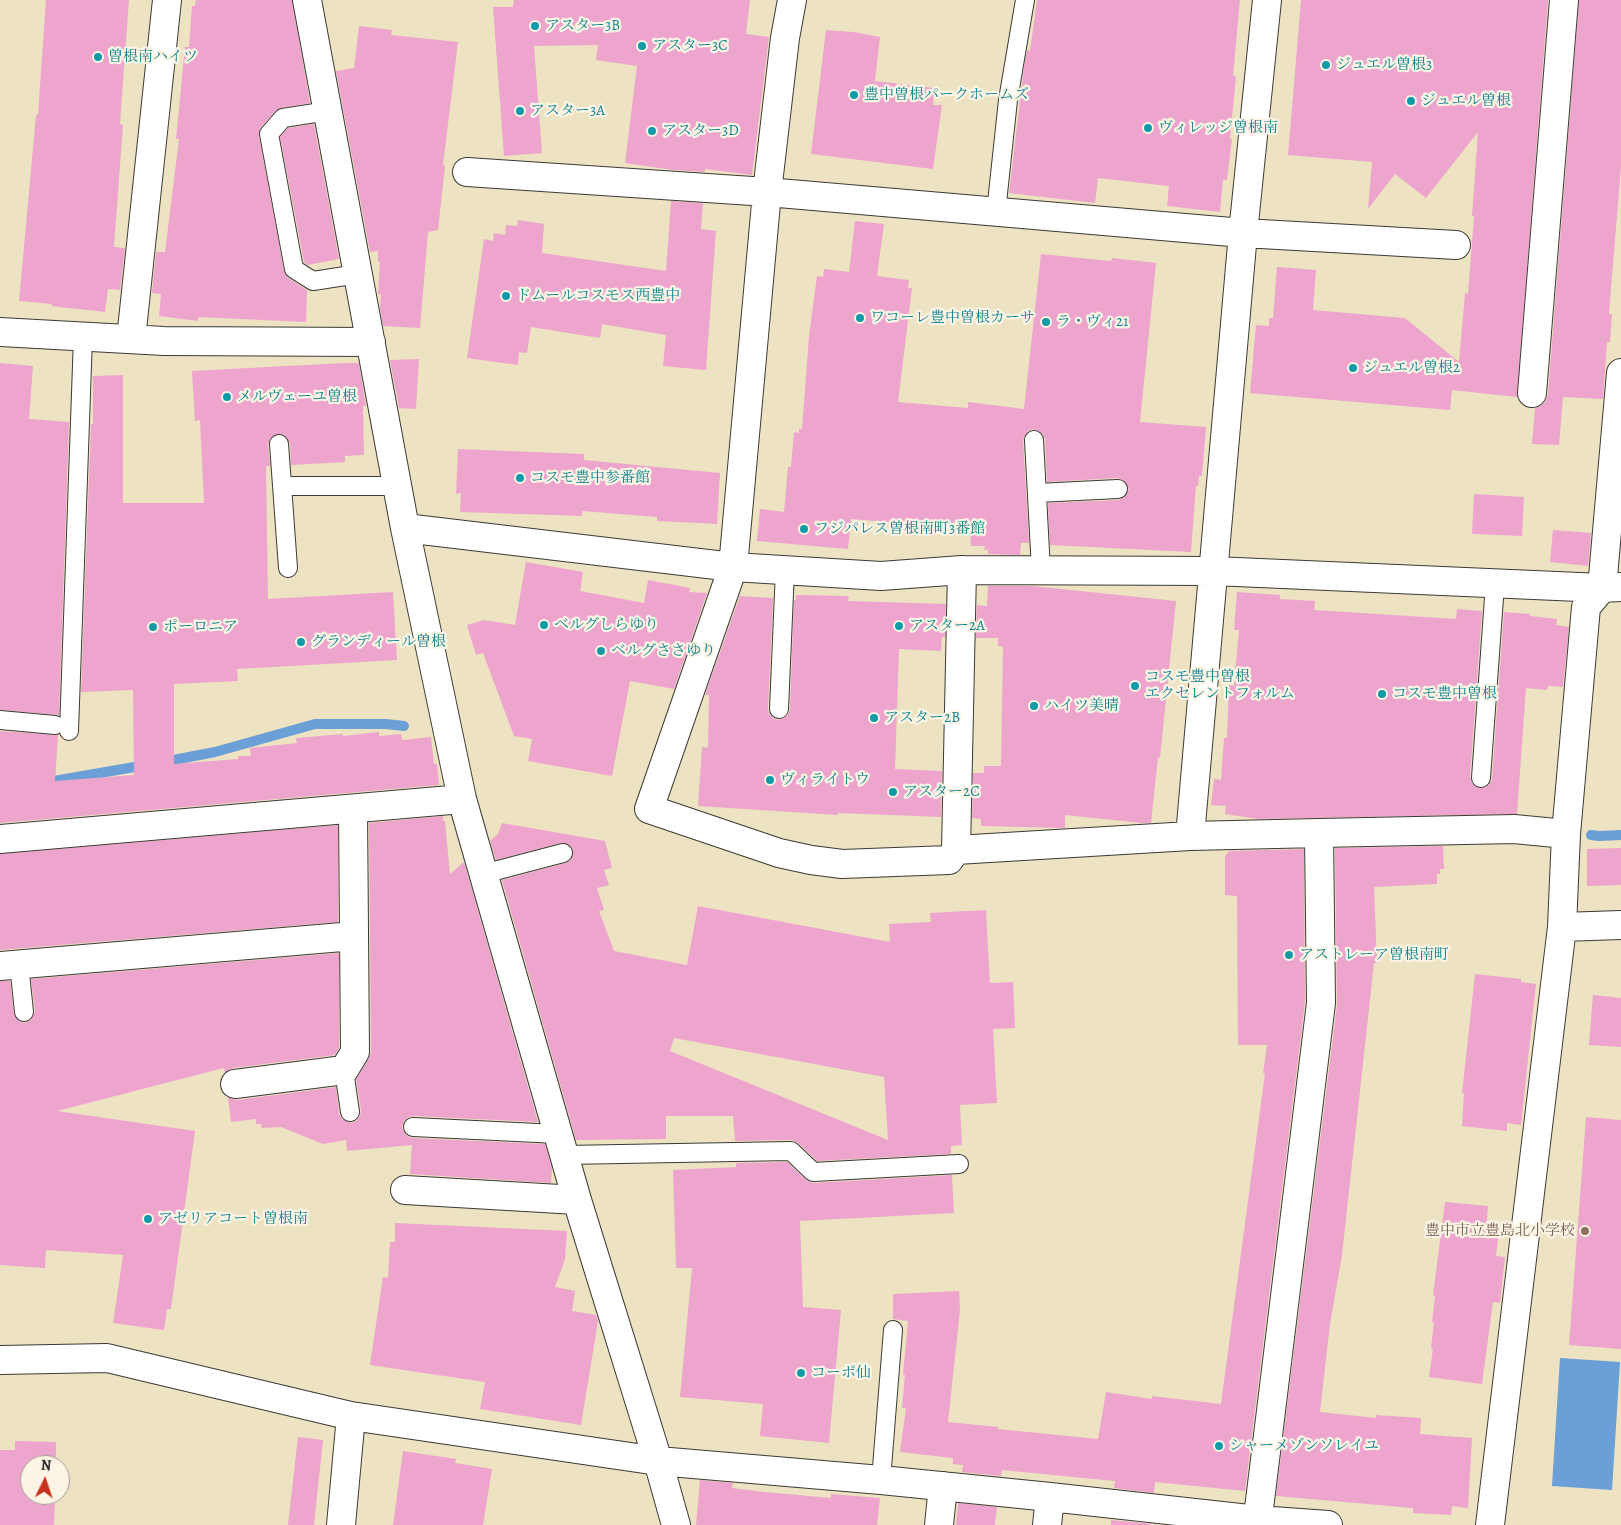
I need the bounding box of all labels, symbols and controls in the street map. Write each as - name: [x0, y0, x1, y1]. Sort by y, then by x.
- place label: アスター3B: [545, 17, 620, 35]
- marker: アスター3B: [529, 20, 541, 32]
- place label: アスター3C: [652, 37, 728, 55]
- marker: アスター3C: [636, 40, 648, 52]
- place label: 曽根南ハイツ: [108, 48, 198, 66]
- marker: 曽根南ハイツ: [92, 51, 104, 63]
- place label: ジュエル曽根3: [1336, 56, 1432, 74]
- marker: ジュエル曽根3: [1320, 59, 1332, 71]
- place label: 豊中曽根パークホームズ: [864, 86, 1029, 104]
- marker: 豊中曽根パークホームズ: [848, 89, 860, 101]
- place label: ジュエル曽根: [1421, 92, 1511, 110]
- marker: ジュエル曽根: [1405, 95, 1417, 107]
- place label: アスター3A: [530, 102, 605, 120]
- marker: アスター3A: [514, 105, 526, 117]
- place label: ヴィレッジ曽根南: [1158, 119, 1278, 137]
- place label: アスター3D: [662, 122, 739, 140]
- marker: ヴィレッジ曽根南: [1142, 122, 1154, 134]
- marker: アスター3D: [646, 125, 658, 137]
- place label: ドムールコスモス西豊中: [516, 287, 680, 305]
- marker: ドムールコスモス西豊中: [500, 290, 512, 302]
- place label: ワコーレ豊中曽根カーサ: [870, 309, 1035, 327]
- marker: ワコーレ豊中曽根カーサ: [854, 312, 866, 324]
- place label: ラ・ヴィ21: [1056, 313, 1128, 331]
- marker: ラ・ヴィ21: [1040, 316, 1052, 328]
- place label: ジュエル曽根2: [1363, 359, 1460, 377]
- marker: ジュエル曽根2: [1347, 362, 1359, 374]
- place label: メルヴェーユ曽根: [237, 388, 357, 406]
- marker: メルヴェーユ曽根: [221, 391, 233, 403]
- place label: コスモ豊中参番館: [530, 469, 650, 487]
- marker: コスモ豊中参番館: [514, 472, 526, 484]
- place label: フジパレス曽根南町3番館: [814, 520, 985, 538]
- marker: フジパレス曽根南町3番館: [798, 523, 810, 535]
- place label: ベルグしらゆり: [554, 616, 659, 634]
- place label: アスター2A: [909, 617, 985, 635]
- place label: ポーロニア: [163, 618, 238, 636]
- marker: ベルグしらゆり: [538, 619, 550, 631]
- marker: アスター2A: [893, 620, 905, 632]
- marker: ポーロニア: [147, 621, 159, 633]
- place label: グランディール曽根: [311, 633, 446, 651]
- marker: グランディール曽根: [295, 636, 307, 648]
- place label: ベルグささゆり: [611, 642, 716, 660]
- marker: ベルグささゆり: [595, 645, 607, 657]
- place label: コスモ豊中曽根 エクセレントフォルム: [1145, 668, 1295, 703]
- marker: コスモ豊中曽根 エクセレントフォルム: [1129, 680, 1141, 692]
- place label: コスモ豊中曽根: [1392, 685, 1497, 703]
- marker: コスモ豊中曽根: [1376, 688, 1388, 700]
- place label: ハイツ美晴: [1044, 697, 1119, 715]
- marker: ハイツ美晴: [1028, 700, 1040, 712]
- place label: アスター2B: [884, 709, 960, 727]
- marker: アスター2B: [868, 712, 880, 724]
- place label: ヴィライトウ: [780, 771, 870, 789]
- marker: ヴィライトウ: [764, 774, 776, 786]
- place label: アスター2C: [903, 783, 980, 801]
- marker: アスター2C: [887, 786, 899, 798]
- place label: アストレーア曽根南町: [1299, 946, 1449, 964]
- marker: アストレーア曽根南町: [1283, 949, 1295, 961]
- place label: アゼリアコート曽根南: [158, 1210, 308, 1228]
- marker: アゼリアコート曽根南: [142, 1213, 154, 1225]
- place label: 豊中市立豊島北小学校: [1425, 1222, 1575, 1240]
- marker: 豊中市立豊島北小学校: [1579, 1225, 1591, 1237]
- place label: コーポ仙: [811, 1364, 871, 1382]
- marker: コーポ仙: [795, 1367, 807, 1379]
- place label: シャーメゾンソレイユ: [1229, 1437, 1379, 1455]
- marker: シャーメゾンソレイユ: [1213, 1440, 1225, 1452]
- north arrow: [20, 1455, 70, 1505]
- text: N: [40, 1456, 52, 1475]

